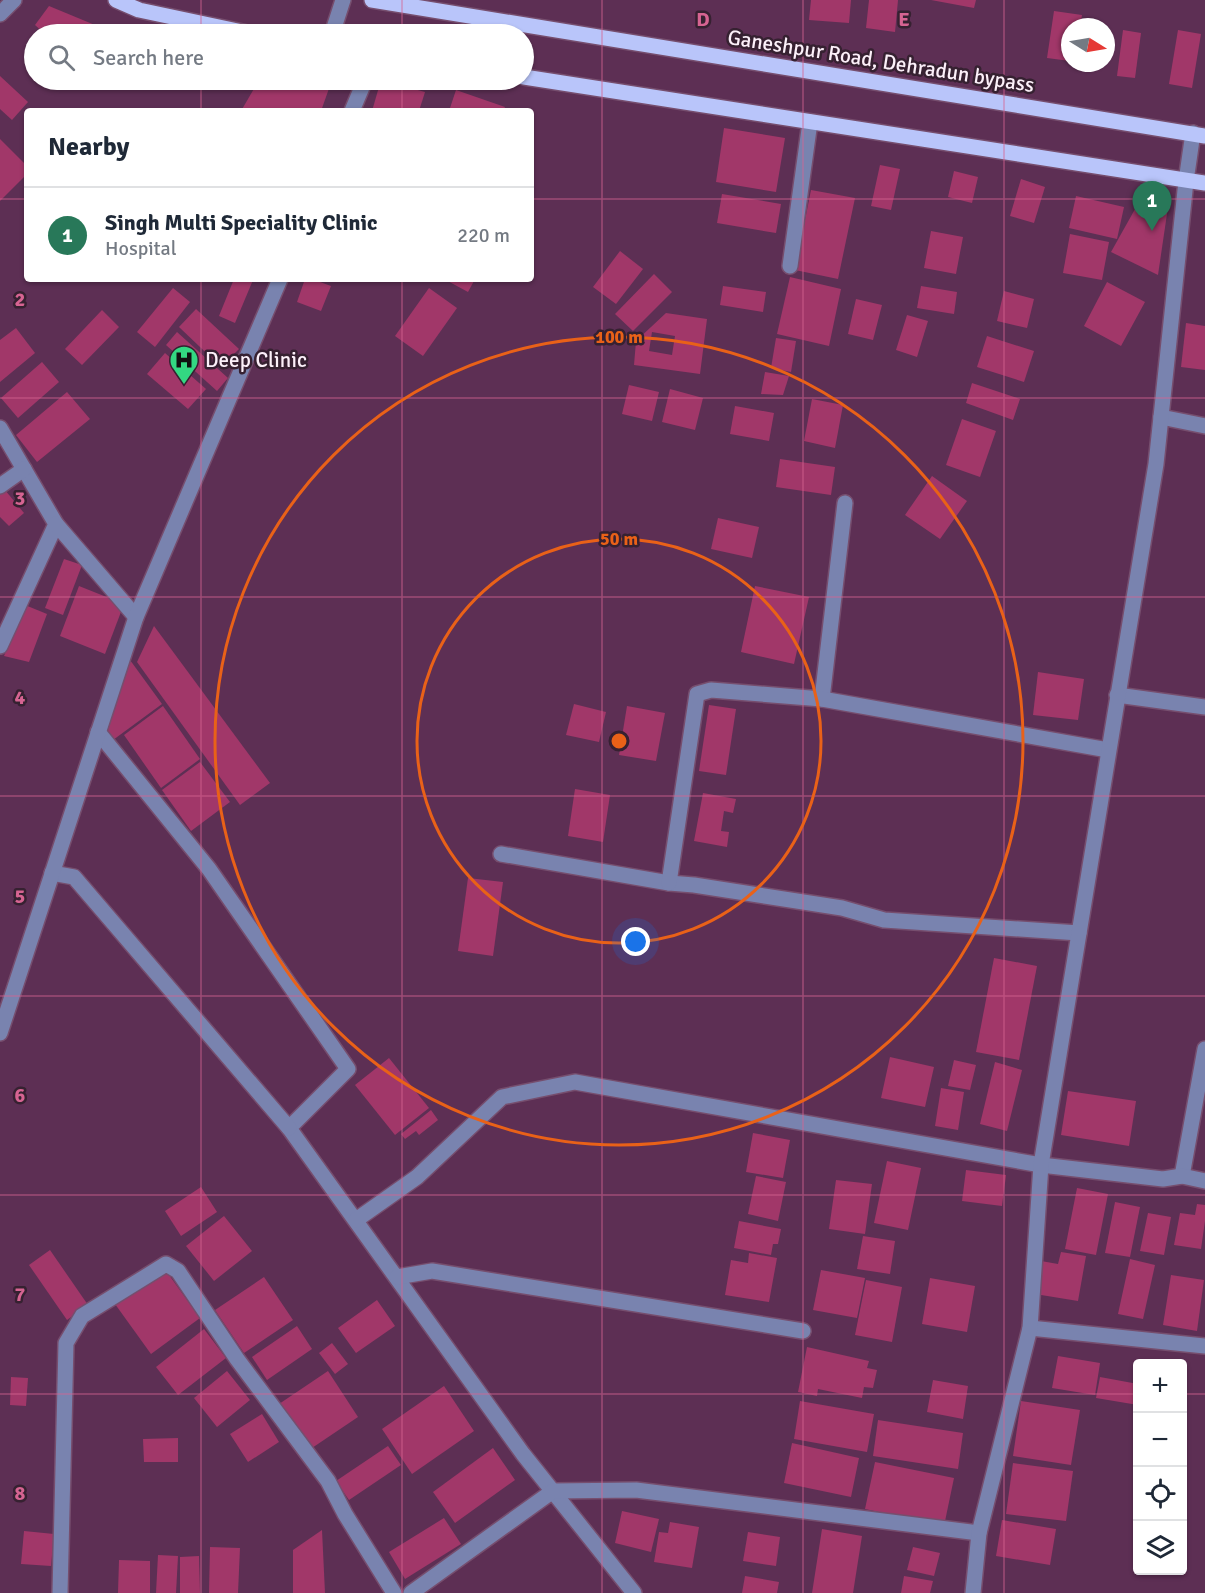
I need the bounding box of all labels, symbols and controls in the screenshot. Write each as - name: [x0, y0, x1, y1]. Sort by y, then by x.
- text: D: [696, 7, 710, 32]
- text: E: [898, 7, 910, 32]
- north arrow: [1061, 18, 1115, 72]
- search box: [24, 24, 534, 90]
- street label: Ganeshpur Road, Dehradun bypass: [726, 24, 1036, 98]
- icon: search: [45, 41, 78, 74]
- text: Search here: [93, 44, 204, 71]
- text: Nearby: [48, 131, 129, 163]
- pin: 1: [1132, 182, 1172, 231]
- text: Singh Multi Speciality Clinic: [105, 209, 378, 236]
- text: 1: [62, 223, 73, 248]
- text: 220 m: [457, 223, 510, 248]
- text: Hospital: [105, 236, 177, 261]
- text: 2: [15, 287, 25, 312]
- text: 100 m: [595, 326, 643, 348]
- hospital icon: Deep Clinic: [168, 344, 200, 386]
- place label: Deep Clinic: [205, 347, 307, 373]
- text: 3: [15, 486, 25, 511]
- text: 50 m: [600, 528, 638, 550]
- text: 4: [15, 685, 26, 710]
- centre of rings: [609, 731, 629, 751]
- text: 5: [15, 884, 25, 909]
- your location: [621, 927, 650, 956]
- text: 6: [15, 1083, 26, 1108]
- text: 7: [15, 1282, 26, 1307]
- map controls: [1133, 1359, 1187, 1575]
- button: +: [1133, 1359, 1187, 1413]
- button: −: [1133, 1413, 1187, 1467]
- button: locate: [1133, 1467, 1187, 1521]
- text: 8: [15, 1481, 26, 1506]
- button: layers: [1133, 1521, 1187, 1575]

